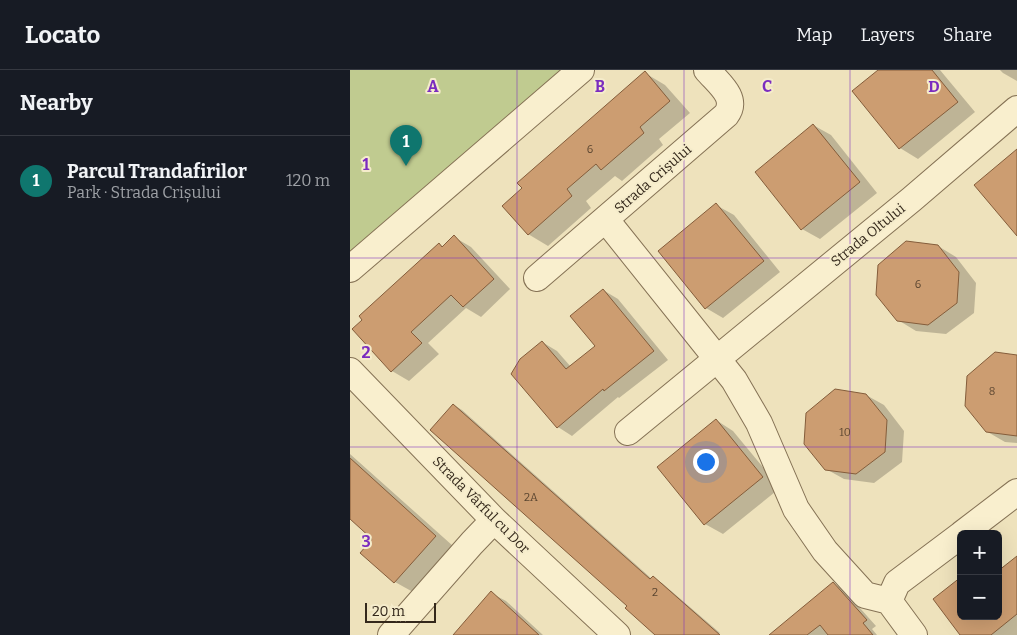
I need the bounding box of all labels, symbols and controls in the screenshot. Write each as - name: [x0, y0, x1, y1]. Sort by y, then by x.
- text: Locato: [25, 21, 100, 49]
- text: Map: [796, 24, 832, 46]
- text: Layers: [860, 24, 915, 46]
- text: Share: [943, 24, 992, 46]
- text: A: [427, 77, 439, 96]
- text: B: [595, 77, 605, 96]
- text: C: [762, 77, 772, 96]
- text: D: [928, 77, 940, 96]
- text: Nearby: [20, 90, 93, 116]
- pin: 1: [390, 125, 422, 166]
- street label: Strada Crișului: [611, 141, 696, 218]
- house number: 6: [587, 143, 593, 156]
- text: 1: [363, 155, 370, 174]
- text: Parcul Trandafirilor: [67, 160, 247, 183]
- text: 1: [33, 171, 39, 190]
- text: 120 m: [286, 171, 330, 190]
- text: Park · Strada Crișului: [67, 183, 221, 202]
- street label: Strada Oltului: [828, 200, 908, 270]
- house number: 6: [915, 278, 921, 291]
- text: 2: [361, 343, 371, 362]
- house number: 8: [989, 385, 995, 398]
- house number: 10: [839, 426, 851, 439]
- your location: [693, 449, 719, 475]
- street label: Strada Vârful cu Dor: [429, 453, 533, 557]
- house number: 2A: [524, 491, 538, 504]
- map controls: [957, 530, 1002, 620]
- button: +: [957, 530, 1002, 575]
- text: 3: [361, 532, 371, 551]
- button: −: [957, 575, 1002, 620]
- house number: 2: [652, 586, 658, 599]
- scale bar: [365, 600, 436, 623]
- text: 20 m: [372, 603, 405, 620]

